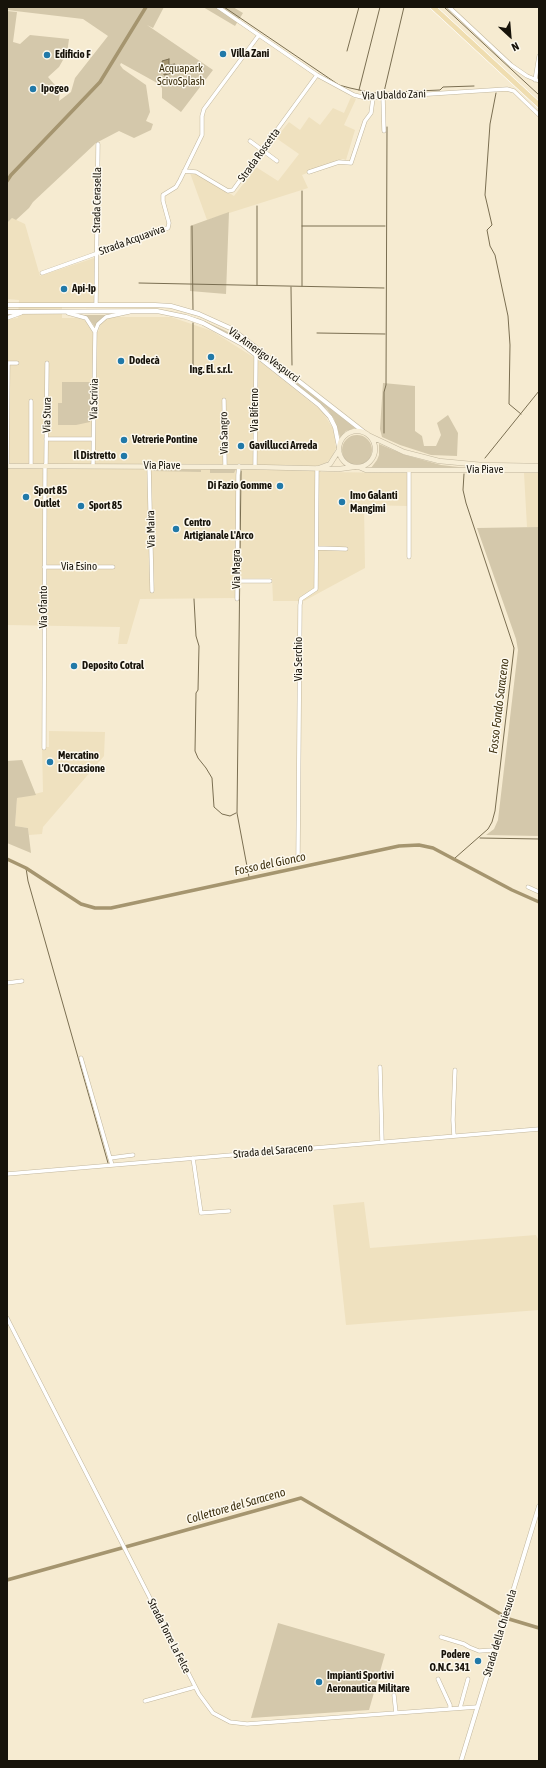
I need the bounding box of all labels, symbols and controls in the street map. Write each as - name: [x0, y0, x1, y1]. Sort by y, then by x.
- north arrow: [490, 16, 530, 56]
- text: N: [510, 40, 521, 54]
- place label: Villa Zani: [231, 47, 269, 61]
- place label: Edificio F: [55, 48, 91, 62]
- marker: Villa Zani: [218, 49, 228, 59]
- marker: Edificio F: [42, 50, 52, 60]
- park label: Acquapark ScivoSplash: [157, 62, 205, 88]
- place label: Ipogeo: [41, 82, 69, 96]
- marker: Ipogeo: [28, 84, 38, 94]
- street label: Via Ubaldo Zani: [362, 87, 426, 103]
- street label: Strada Roscetta: [235, 126, 283, 184]
- street label: Strada Cerasella: [90, 167, 104, 233]
- street label: Strada Acquaviva: [97, 222, 167, 258]
- place label: Api-Ip: [72, 282, 96, 296]
- marker: Api-Ip: [59, 284, 69, 294]
- street label: Via Amerigo Vespucci: [226, 325, 302, 385]
- marker: Ing. El. s.r.l.: [206, 352, 216, 362]
- place label: Dodecà: [129, 354, 160, 368]
- marker: Dodecà: [116, 356, 126, 366]
- place label: Ing. El. s.r.l.: [190, 363, 232, 377]
- street label: Via Scrivia: [87, 378, 101, 420]
- street label: Via Biferno: [248, 388, 262, 432]
- street label: Via Stura: [40, 397, 54, 433]
- street label: Via Sangro: [217, 412, 231, 454]
- place label: Vetrerie Pontine: [132, 433, 198, 447]
- marker: Vetrerie Pontine: [119, 435, 129, 445]
- place label: Gavillucci Arreda: [249, 439, 317, 453]
- marker: Gavillucci Arreda: [236, 441, 246, 451]
- place label: Il Distretto: [73, 449, 116, 463]
- marker: Il Distretto: [119, 451, 129, 461]
- street label: Via Piave: [144, 459, 180, 473]
- street label: Via Piave: [467, 463, 503, 477]
- place label: Di Fazio Gomme: [207, 479, 272, 493]
- marker: Di Fazio Gomme: [275, 481, 285, 491]
- place label: Sport 85 Outlet: [34, 484, 67, 510]
- place label: Imo Galanti Mangimi: [350, 489, 397, 515]
- marker: Sport 85 Outlet: [21, 492, 31, 502]
- marker: Imo Galanti Mangimi: [337, 497, 347, 507]
- place label: Sport 85: [89, 499, 122, 513]
- marker: Sport 85: [76, 501, 86, 511]
- street label: Via Maira: [144, 510, 158, 548]
- place label: Centro Artigianale L'Arco: [184, 516, 254, 542]
- marker: Centro Artigianale L'Arco: [171, 524, 181, 534]
- street label: Via Magra: [230, 549, 244, 589]
- street label: Via Esino: [61, 560, 97, 574]
- street label: Via Ofanto: [37, 586, 51, 628]
- street label: Via Serchio: [292, 637, 306, 681]
- water label: Fosso Fondo Saraceno: [486, 658, 512, 754]
- place label: Deposito Cotral: [82, 659, 144, 673]
- marker: Deposito Cotral: [69, 661, 79, 671]
- place label: Mercatino L'Occasione: [58, 749, 105, 775]
- marker: Mercatino L'Occasione: [45, 757, 55, 767]
- water label: Fosso del Gionco: [233, 849, 307, 879]
- street label: Strada del Saraceno: [233, 1141, 313, 1161]
- water label: Collettore del Saraceno: [185, 1485, 287, 1527]
- street label: Strada della Chiesuola: [480, 1588, 520, 1678]
- street label: Strada Torre La Felce: [144, 1596, 194, 1676]
- place label: Podere O.N.C. 341: [429, 1648, 470, 1674]
- marker: Podere O.N.C. 341: [473, 1656, 483, 1666]
- place label: Impianti Sportivi Aeronautica Militare: [327, 1669, 410, 1695]
- marker: Impianti Sportivi Aeronautica Militare: [314, 1677, 324, 1687]

